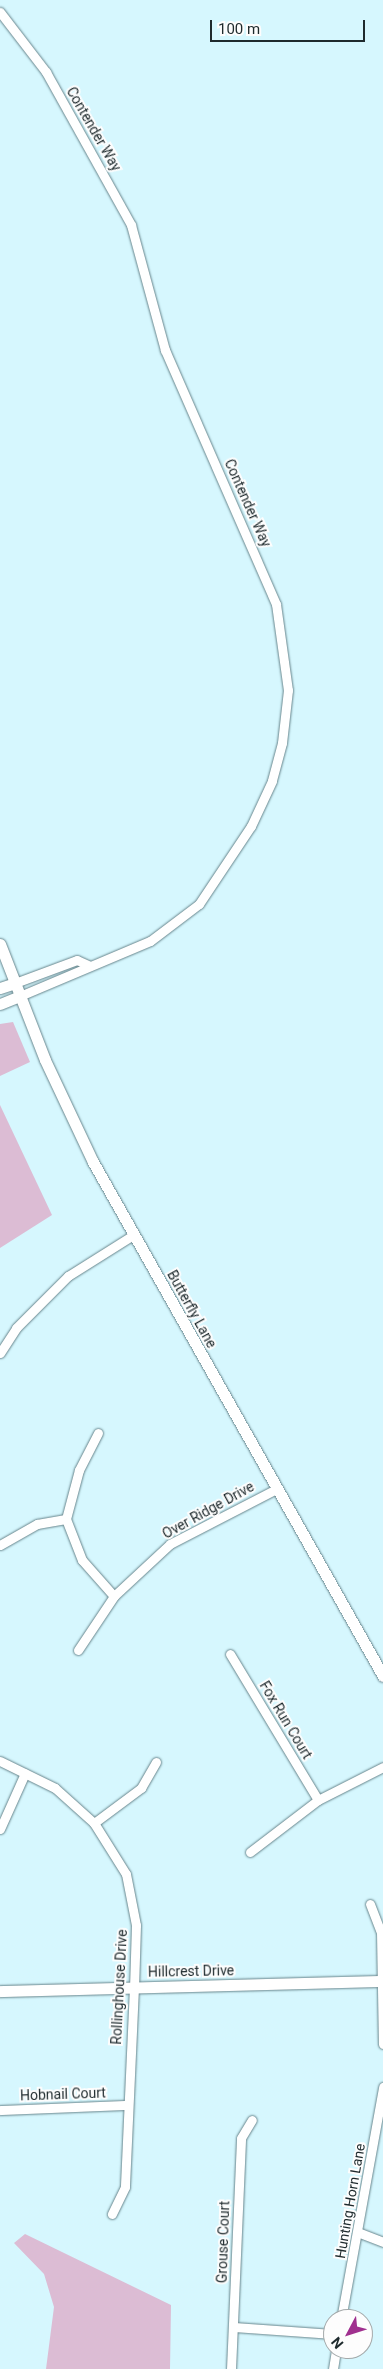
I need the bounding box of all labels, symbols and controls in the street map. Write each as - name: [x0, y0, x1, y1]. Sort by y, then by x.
- scale bar: [213, 10, 368, 42]
- text: 100 m: [218, 20, 260, 38]
- street label: Contender Way: [63, 84, 125, 174]
- street label: Contender Way: [221, 456, 275, 550]
- street label: Butterfly Lane: [164, 1267, 220, 1351]
- street label: Over Ridge Drive: [159, 1478, 257, 1542]
- street label: Fox Run Court: [256, 1678, 316, 1762]
- street label: Rollinghouse Drive: [108, 1929, 130, 2045]
- street label: Hillcrest Drive: [148, 1962, 234, 1980]
- street label: Hobnail Court: [20, 2084, 106, 2104]
- street label: Hunting Horn Lane: [332, 2142, 368, 2260]
- street label: Grouse Court: [213, 2201, 233, 2283]
- north arrow: [323, 2309, 373, 2359]
- text: N: [328, 2334, 347, 2352]

